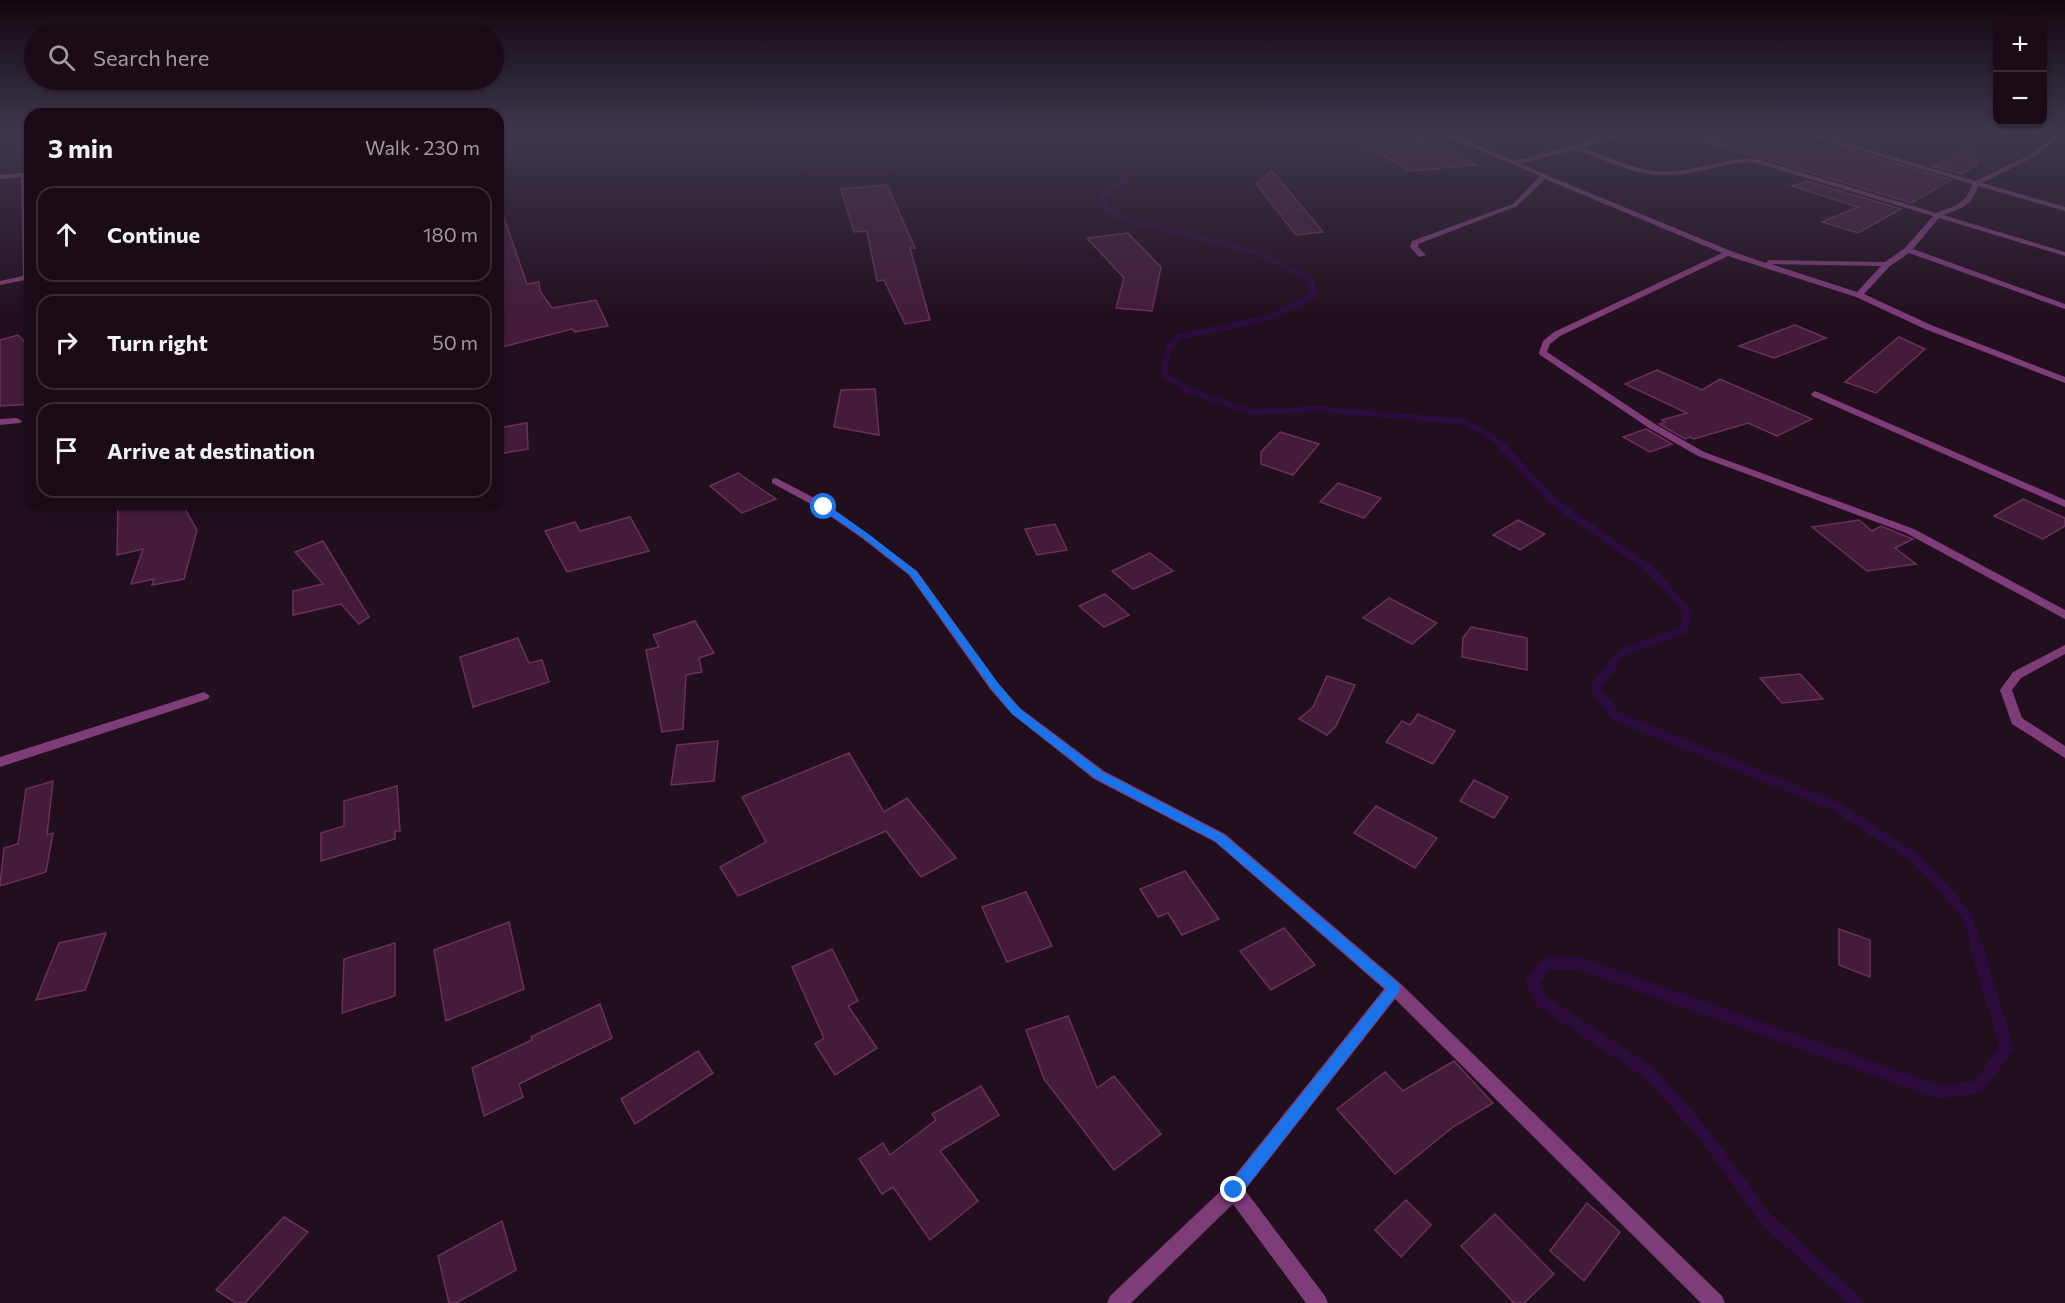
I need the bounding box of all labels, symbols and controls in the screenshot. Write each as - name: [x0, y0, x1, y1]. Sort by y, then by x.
- map controls: [1993, 18, 2047, 126]
- button: +: [1993, 18, 2047, 72]
- search box: [24, 24, 504, 90]
- icon: search: [45, 41, 78, 74]
- text: Search here: [93, 44, 209, 71]
- button: −: [1993, 72, 2047, 126]
- text: 3 min: [48, 132, 113, 163]
- text: Walk · 230 m: [365, 135, 480, 159]
- icon: ahead: [50, 218, 83, 251]
- text: Continue: [107, 221, 200, 248]
- text: 180 m: [423, 222, 478, 246]
- icon: right: [50, 326, 83, 359]
- text: Turn right: [107, 329, 208, 356]
- text: 50 m: [432, 330, 478, 354]
- icon: arrive: [50, 434, 83, 467]
- text: Arrive at destination: [107, 437, 315, 464]
- route start: [810, 493, 836, 519]
- route end: [1220, 1176, 1246, 1202]

